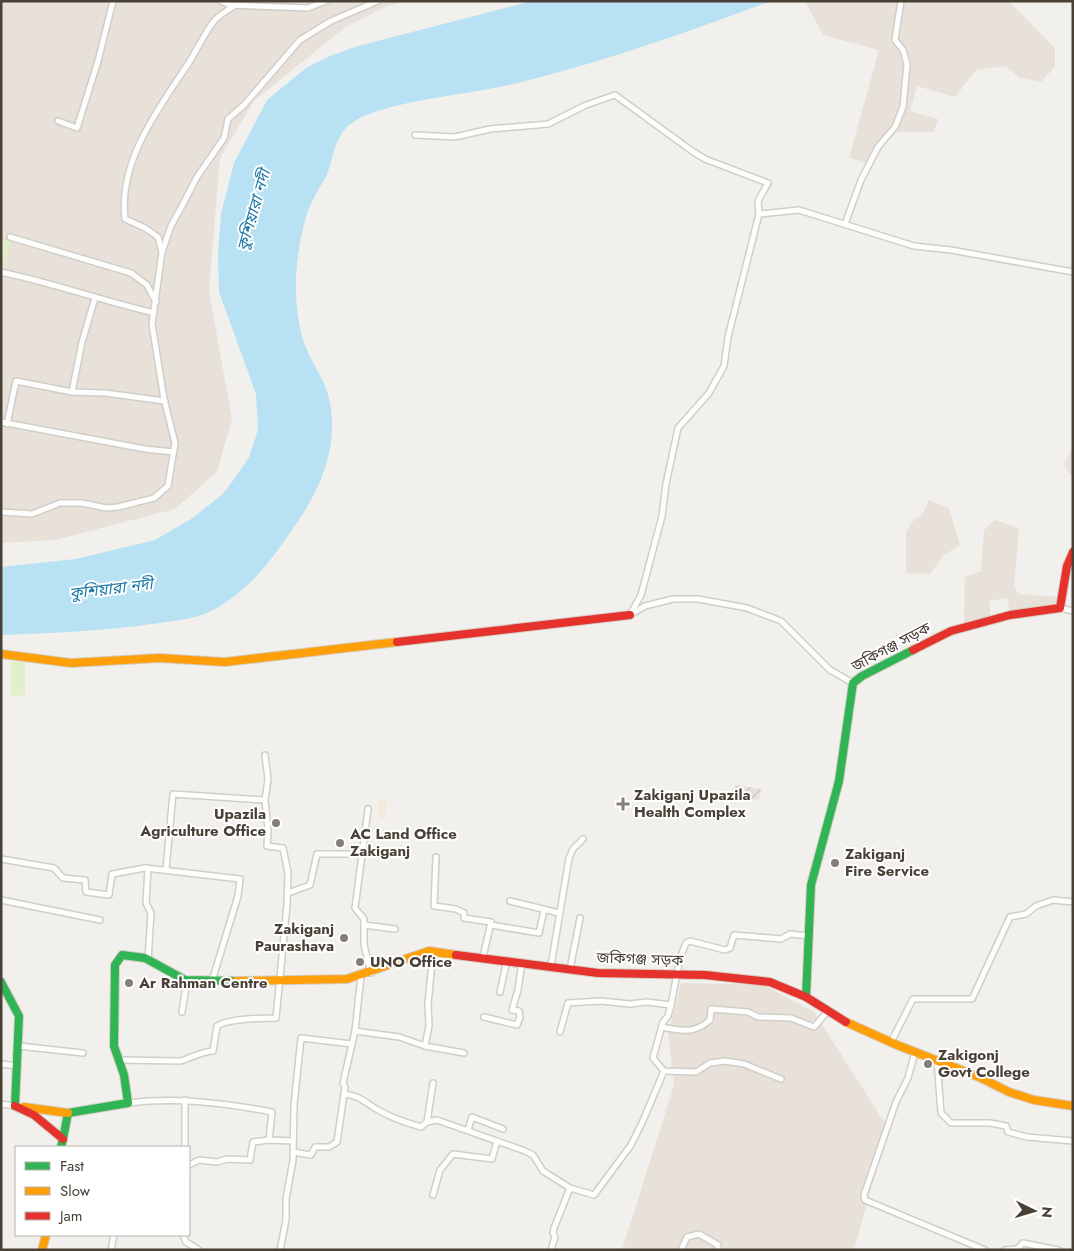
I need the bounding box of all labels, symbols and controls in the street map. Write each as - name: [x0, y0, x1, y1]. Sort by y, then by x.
- water label: কুশিয়ারা নদী: [231, 164, 277, 254]
- water label: কুশিয়ারা নদী: [68, 572, 157, 605]
- street label: জকিগঞ্জ সড়ক: [847, 616, 935, 678]
- place label: Zakiganj Upazila Health Complex: [634, 784, 751, 823]
- marker: Zakiganj Upazila Health Complex: [616, 797, 630, 811]
- place label: Upazila Agriculture Office: [139, 803, 266, 842]
- marker: Upazila Agriculture Office: [270, 817, 282, 829]
- place label: AC Land Office Zakiganj: [349, 823, 457, 862]
- marker: AC Land Office Zakiganj: [334, 837, 346, 849]
- place label: Zakiganj Fire Service: [845, 843, 930, 882]
- marker: Zakiganj Fire Service: [829, 857, 841, 869]
- place label: Zakiganj Paurashava: [255, 918, 334, 957]
- marker: Zakiganj Paurashava: [338, 932, 350, 944]
- street label: জকিগঞ্জ সড়ক: [595, 946, 685, 972]
- place label: UNO Office: [370, 951, 452, 973]
- marker: UNO Office: [354, 956, 366, 968]
- place label: Ar Rahman Centre: [138, 972, 268, 994]
- marker: Ar Rahman Centre: [123, 977, 135, 989]
- place label: Zakigonj Govt College: [938, 1044, 1030, 1083]
- marker: Zakigonj Govt College: [922, 1058, 934, 1070]
- legend: [15, 1146, 190, 1236]
- text: Fast: [60, 1155, 84, 1177]
- text: Slow: [60, 1180, 91, 1202]
- north arrow: [1009, 1186, 1059, 1236]
- text: Jam: [58, 1205, 83, 1227]
- text: N: [1037, 1206, 1057, 1219]

